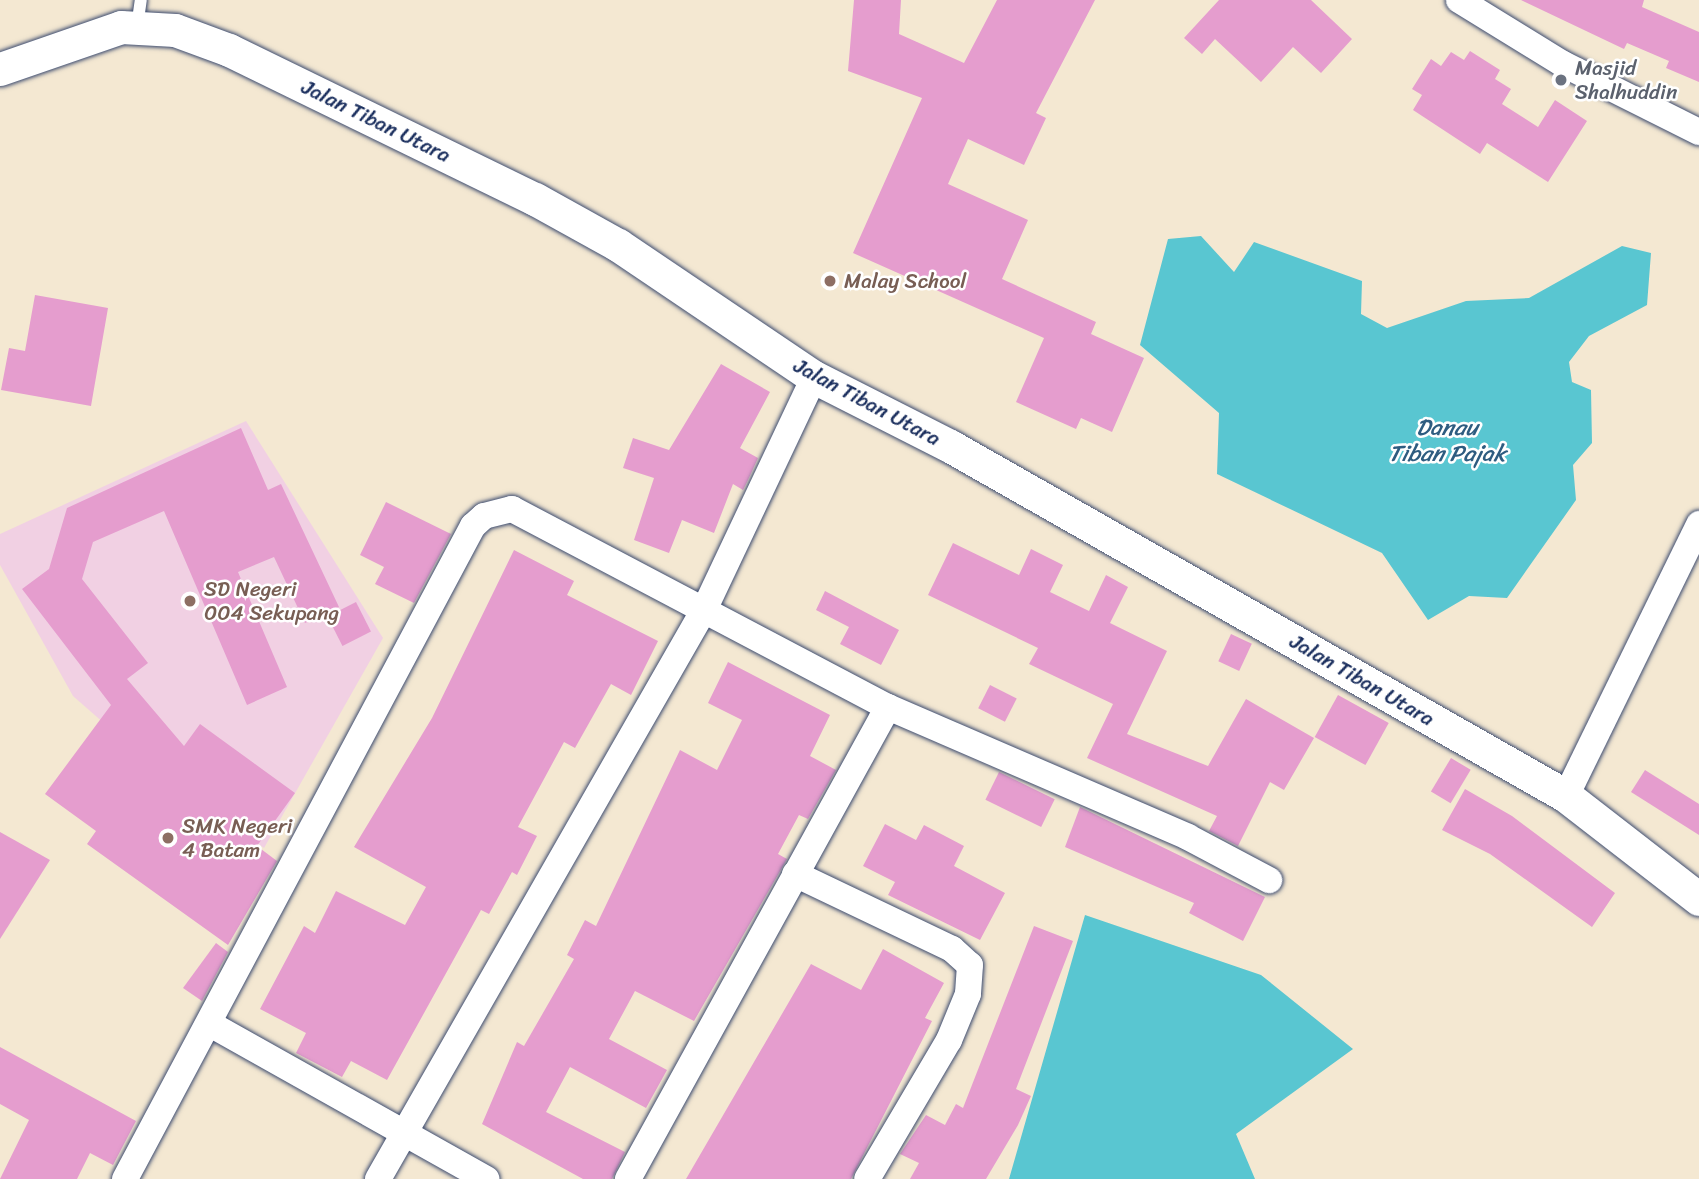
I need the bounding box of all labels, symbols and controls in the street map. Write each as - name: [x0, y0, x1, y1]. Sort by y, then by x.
- place label: Masjid Shalhuddin: [1575, 55, 1677, 105]
- marker: Masjid Shalhuddin: [1553, 72, 1569, 88]
- street label: Jalan Tiban Utara: [297, 74, 455, 168]
- place label: Malay School: [844, 268, 967, 294]
- marker: Malay School: [822, 273, 838, 289]
- street label: Jalan Tiban Utara: [789, 353, 945, 451]
- water label: Danau Tiban Pajak: [1388, 414, 1506, 468]
- place label: SD Negeri 004 Sekupang: [204, 576, 339, 626]
- marker: SD Negeri 004 Sekupang: [182, 593, 198, 609]
- street label: Jalan Tiban Utara: [1285, 628, 1439, 732]
- place label: SMK Negeri 4 Batam: [182, 813, 292, 863]
- marker: SMK Negeri 4 Batam: [160, 830, 176, 846]

